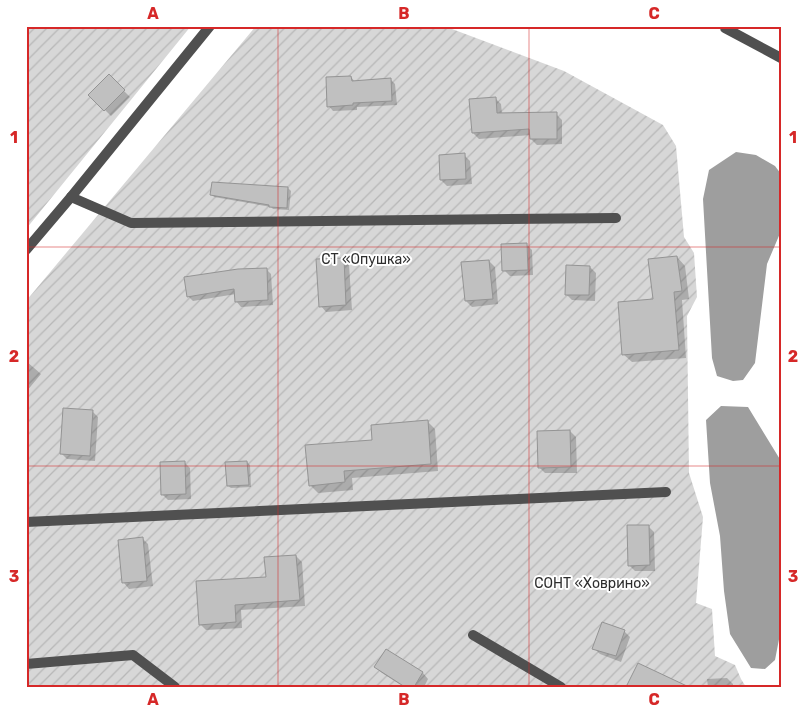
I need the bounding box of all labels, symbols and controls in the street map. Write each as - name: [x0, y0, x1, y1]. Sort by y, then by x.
- text: A: [147, 4, 159, 23]
- text: B: [398, 4, 410, 23]
- text: C: [648, 4, 660, 23]
- text: 1: [10, 128, 18, 147]
- text: 1: [789, 128, 797, 147]
- park label: СТ «Опушка»: [321, 251, 411, 268]
- text: 2: [9, 347, 19, 366]
- text: 2: [788, 347, 798, 366]
- text: 3: [9, 567, 19, 586]
- text: 3: [788, 567, 798, 586]
- park label: СОНТ «Ховрино»: [534, 575, 650, 592]
- text: A: [147, 690, 159, 709]
- text: B: [398, 690, 410, 709]
- text: C: [648, 690, 660, 709]

